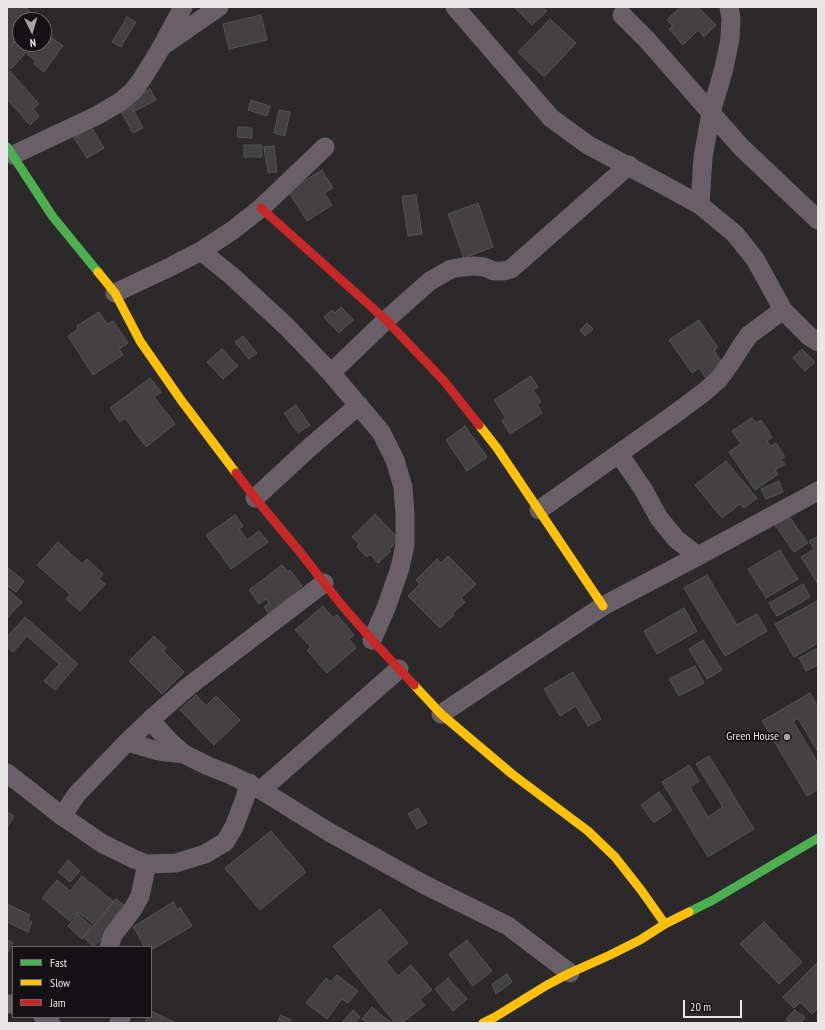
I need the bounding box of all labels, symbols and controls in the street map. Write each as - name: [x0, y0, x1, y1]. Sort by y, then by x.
- north arrow: [12, 12, 52, 52]
- text: N: [29, 36, 37, 50]
- place label: Green House: [726, 730, 779, 744]
- marker: Green House: [782, 732, 792, 742]
- legend: [12, 946, 152, 1018]
- text: Fast: [50, 955, 67, 970]
- text: Slow: [50, 975, 70, 990]
- scale bar: [685, 992, 744, 1018]
- text: Jam: [50, 995, 66, 1010]
- text: 20 m: [690, 999, 711, 1014]

